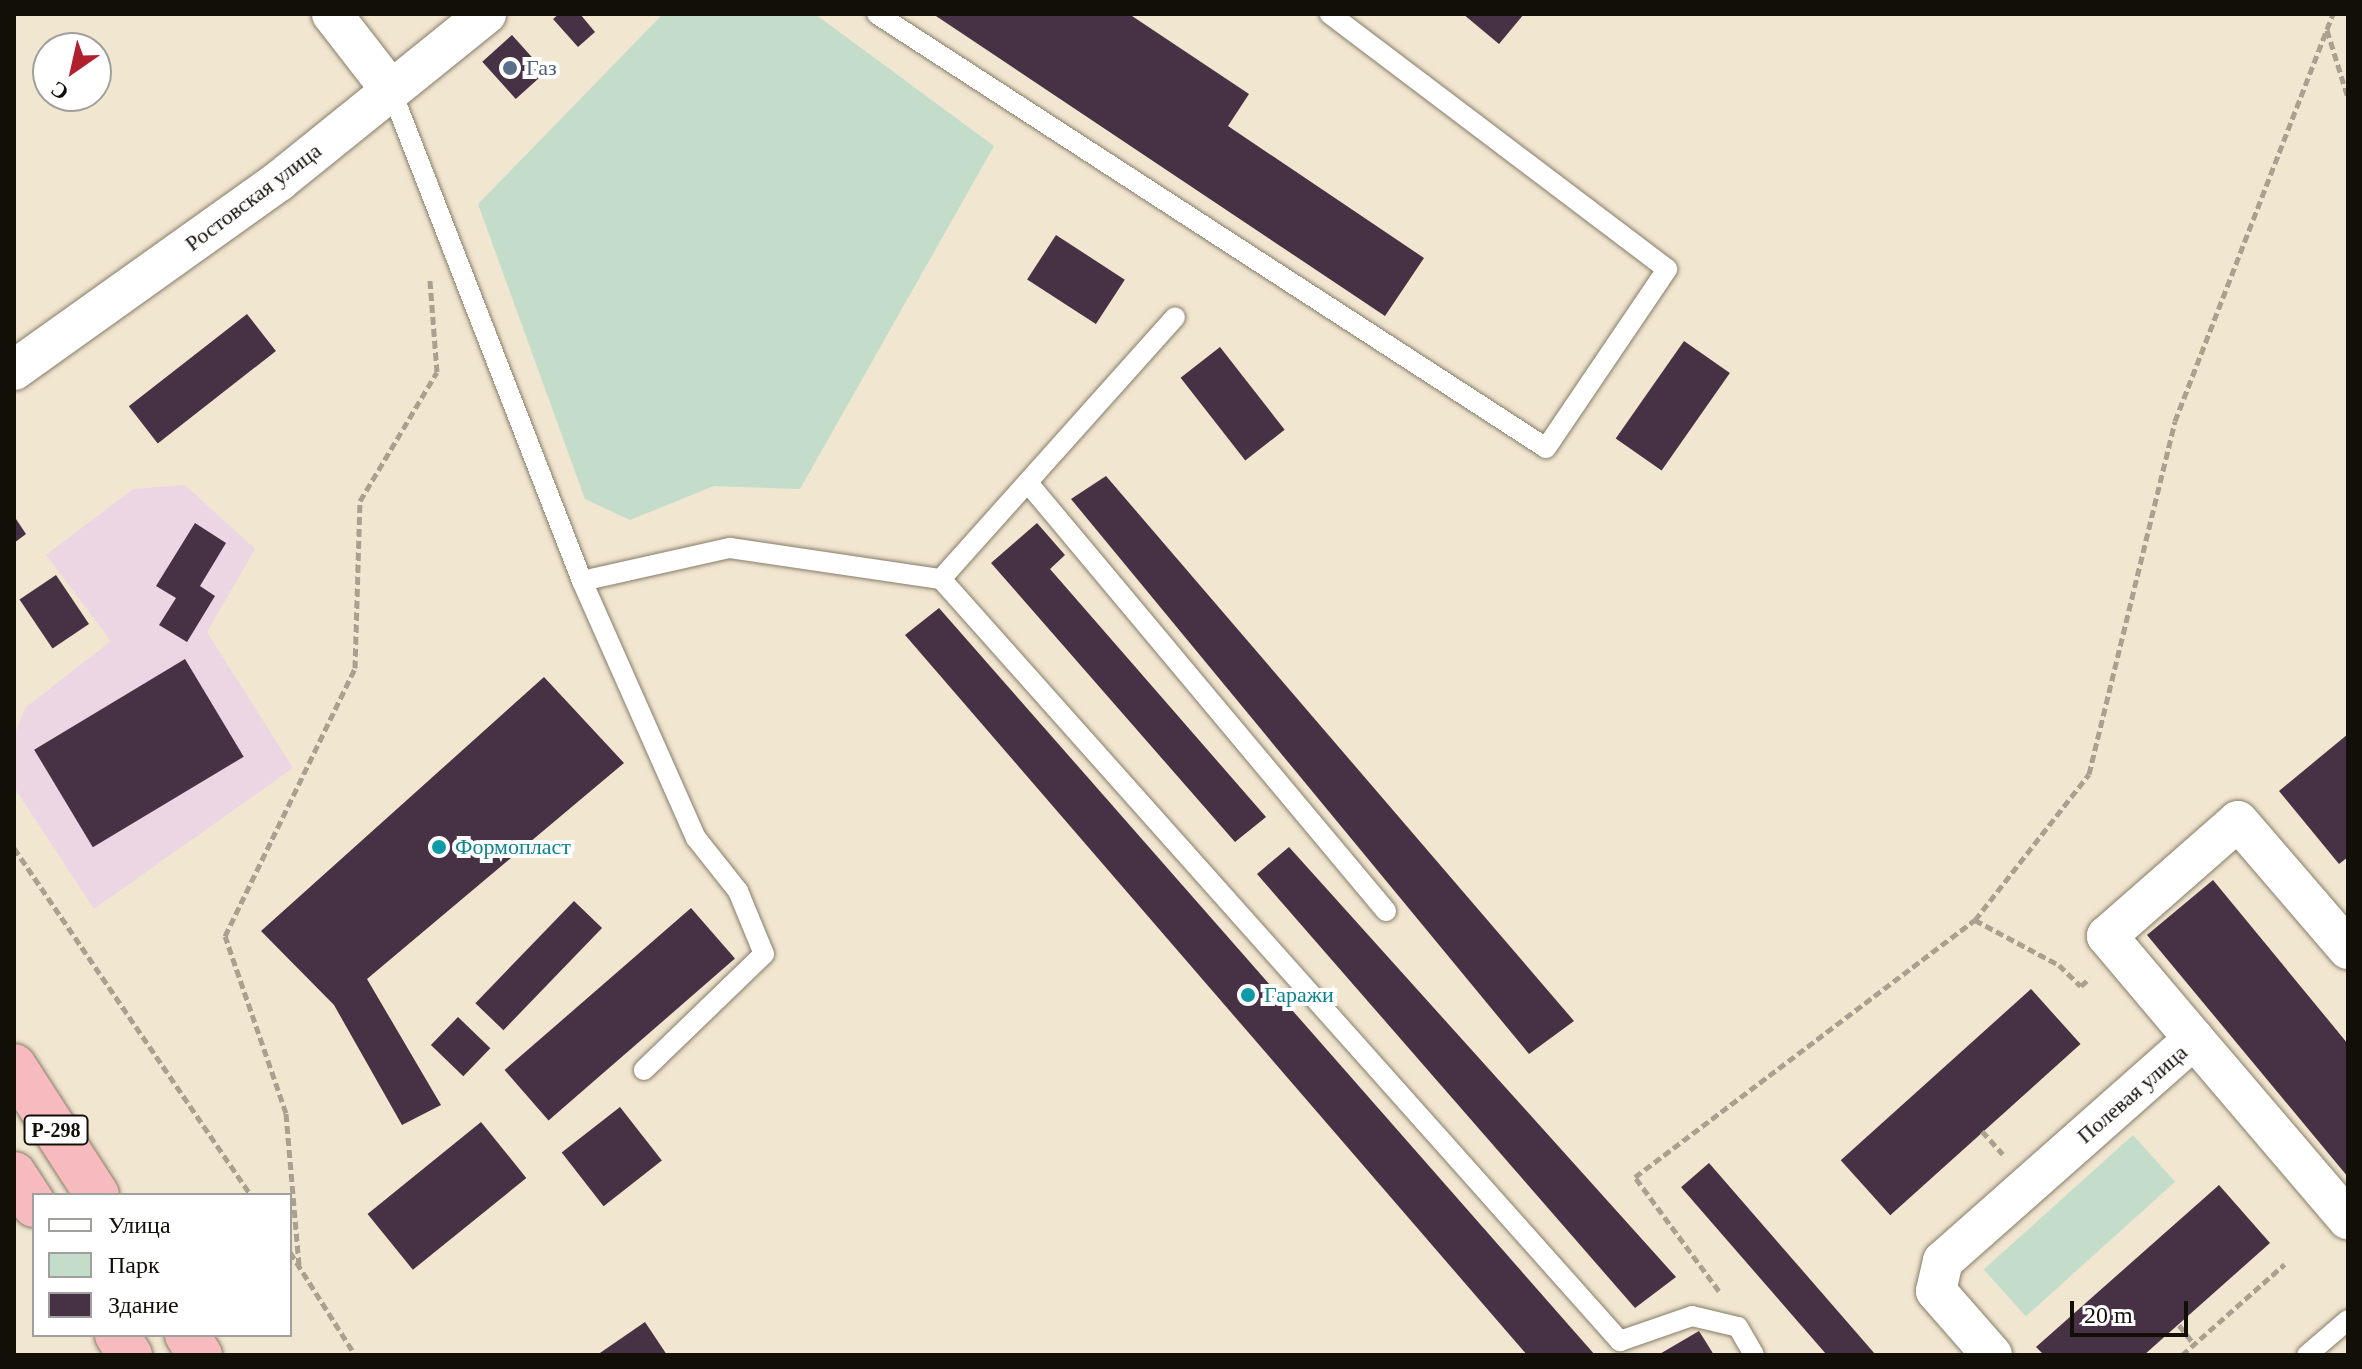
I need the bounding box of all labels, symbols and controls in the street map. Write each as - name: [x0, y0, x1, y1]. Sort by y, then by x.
- north arrow: [32, 32, 112, 112]
- place label: Газ: [526, 55, 557, 81]
- marker: Газ: [501, 59, 519, 77]
- text: С: [46, 76, 73, 105]
- street label: Ростовская улица: [180, 137, 326, 257]
- place label: Формопласт: [455, 834, 571, 860]
- marker: Формопласт: [430, 838, 448, 856]
- place label: Гаражи: [1264, 982, 1334, 1008]
- marker: Гаражи: [1239, 986, 1257, 1004]
- street label: Полевая улица: [2072, 1039, 2192, 1149]
- road number: Р-298: [22, 1114, 90, 1146]
- legend: [32, 1193, 292, 1337]
- text: Улица: [108, 1212, 171, 1238]
- text: Парк: [108, 1252, 160, 1278]
- scale bar: [2074, 1285, 2192, 1335]
- text: Здание: [108, 1292, 179, 1318]
- text: 20 m: [2084, 1302, 2133, 1328]

